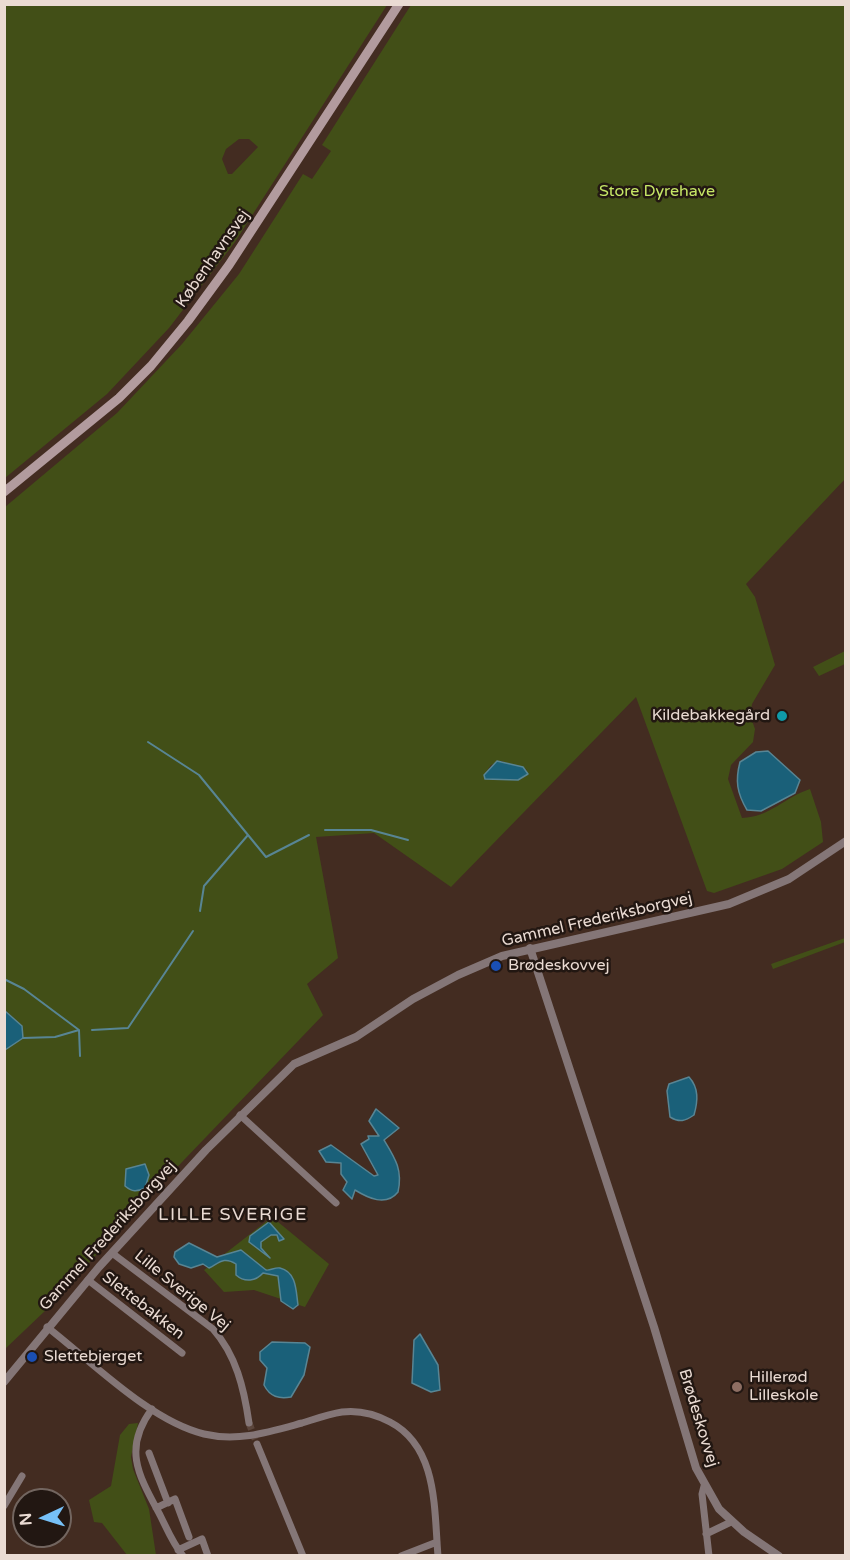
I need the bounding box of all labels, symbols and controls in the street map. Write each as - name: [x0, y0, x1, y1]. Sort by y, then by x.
- park label: Store Dyrehave: [599, 182, 715, 202]
- street label: Københavnsvej: [172, 206, 254, 312]
- place label: Kildebakkegård: [652, 706, 770, 726]
- marker: Kildebakkegård: [775, 709, 789, 723]
- street label: Gammel Frederiksborgvej: [500, 889, 694, 951]
- place label: Brødeskovvej: [508, 956, 610, 976]
- marker: Brødeskovvej: [489, 959, 503, 973]
- street label: Gammel Frederiksborgvej: [36, 1157, 180, 1315]
- district label: LILLE SVERIGE: [158, 1204, 308, 1226]
- street label: Lille Sverige Vej: [130, 1246, 234, 1336]
- street label: Slettebakken: [98, 1268, 188, 1344]
- place label: Slettebjerget: [44, 1347, 142, 1367]
- marker: Slettebjerget: [25, 1350, 39, 1364]
- street label: Brødeskovvej: [674, 1367, 722, 1469]
- place label: Hillerød Lilleskole: [749, 1368, 818, 1406]
- marker: Hillerød Lilleskole: [730, 1380, 744, 1394]
- north arrow: [12, 1488, 72, 1548]
- text: N: [16, 1512, 36, 1526]

